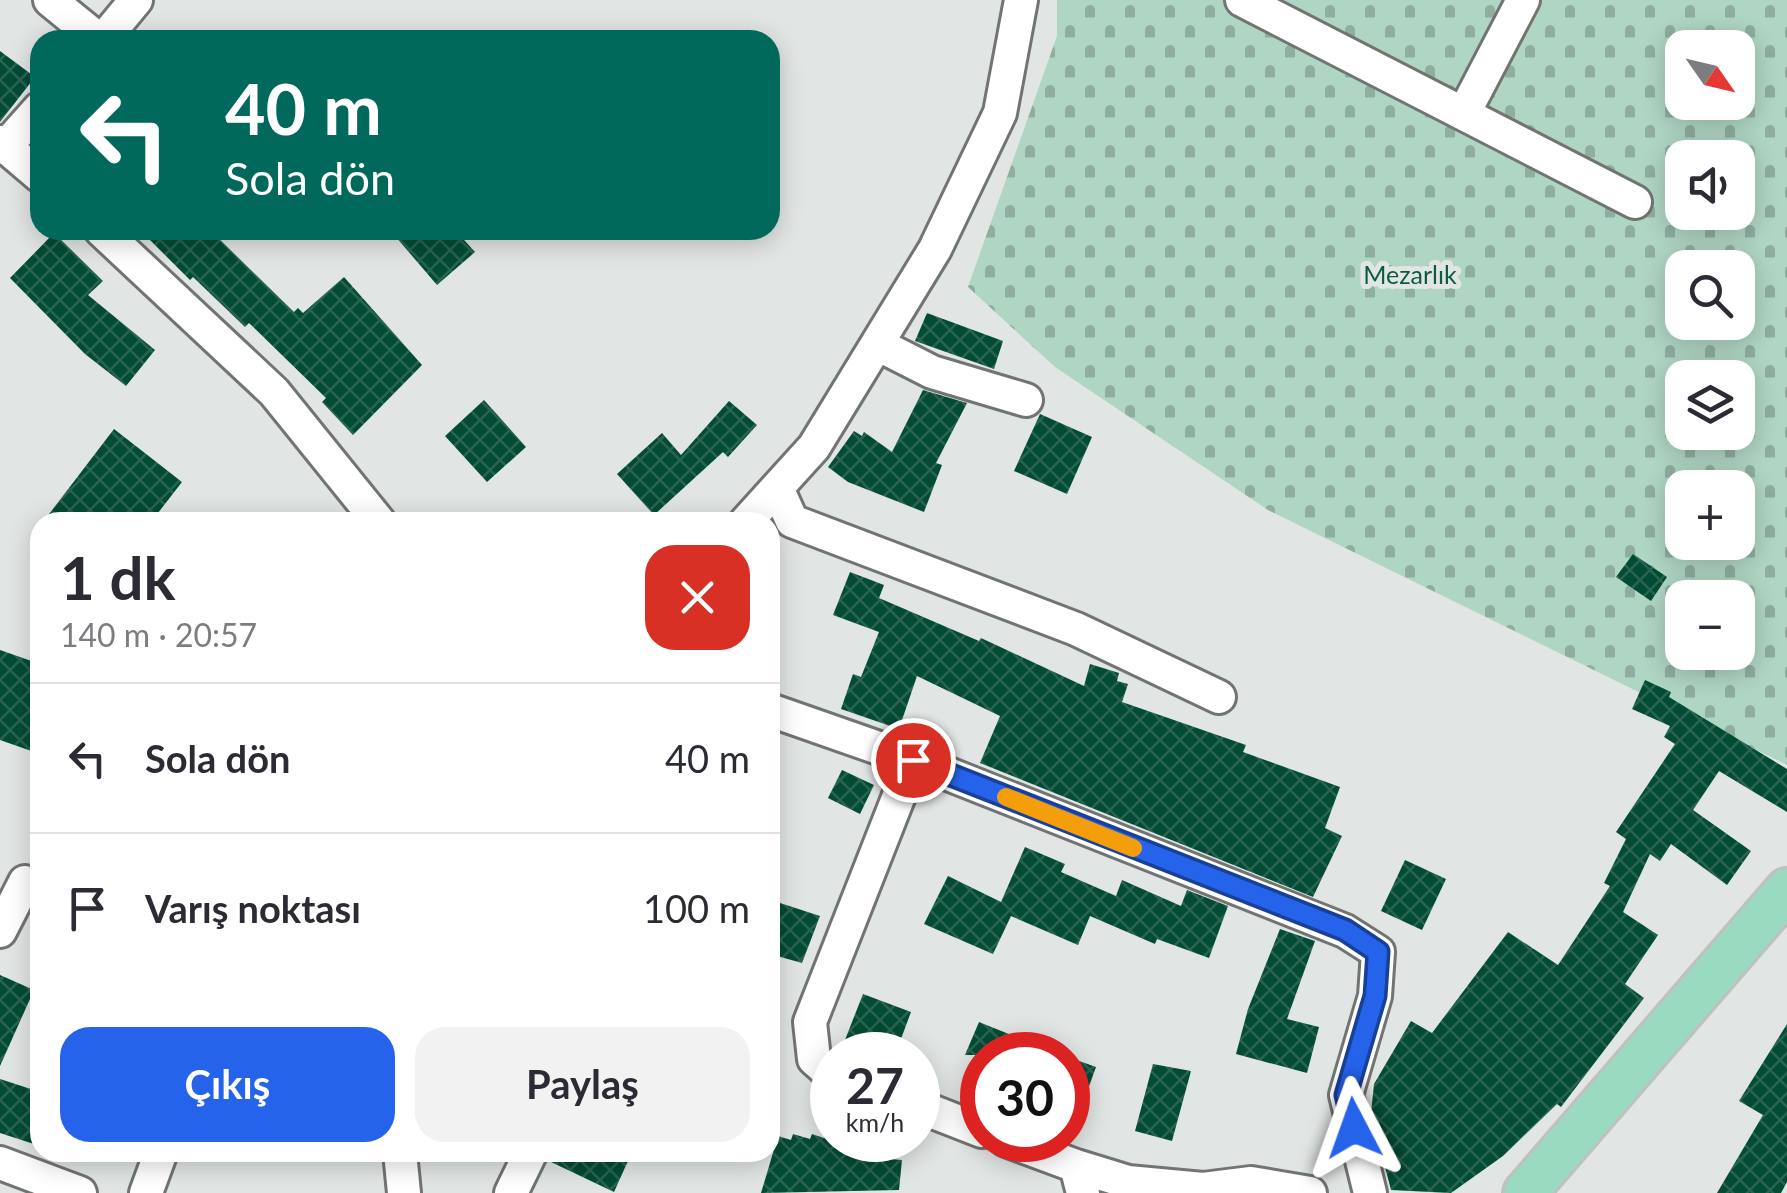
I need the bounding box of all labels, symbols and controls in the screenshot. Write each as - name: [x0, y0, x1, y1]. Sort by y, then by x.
- north arrow: [1665, 30, 1755, 120]
- map controls: [1665, 30, 1755, 670]
- text: 40 m: [225, 66, 382, 150]
- icon: left: [60, 70, 190, 200]
- button: sound: [1665, 140, 1755, 230]
- text: Sola dön: [225, 151, 395, 205]
- button: search: [1665, 250, 1755, 340]
- park label: Mezarlık: [1363, 259, 1457, 289]
- button: layers: [1665, 360, 1755, 450]
- button: +: [1665, 470, 1755, 560]
- text: 1 dk: [60, 541, 176, 613]
- button: close: [645, 545, 750, 650]
- button: −: [1665, 580, 1755, 670]
- text: 140 m · 20:57: [60, 615, 257, 654]
- pin: [871, 718, 956, 803]
- icon: left: [60, 731, 115, 786]
- icon: arrive: [886, 733, 941, 788]
- text: Sola dön: [145, 735, 290, 781]
- text: 40 m: [665, 735, 750, 781]
- icon: arrive: [60, 881, 115, 936]
- text: Varış noktası: [145, 885, 361, 931]
- text: 100 m: [643, 885, 750, 931]
- button: Çıkış: [60, 1027, 395, 1142]
- button: Paylaş: [415, 1027, 750, 1142]
- speed limit sign: 30: [960, 1032, 1090, 1162]
- text: 27: [846, 1055, 904, 1115]
- position arrow: [1302, 1076, 1406, 1180]
- text: km/h: [846, 1107, 904, 1137]

